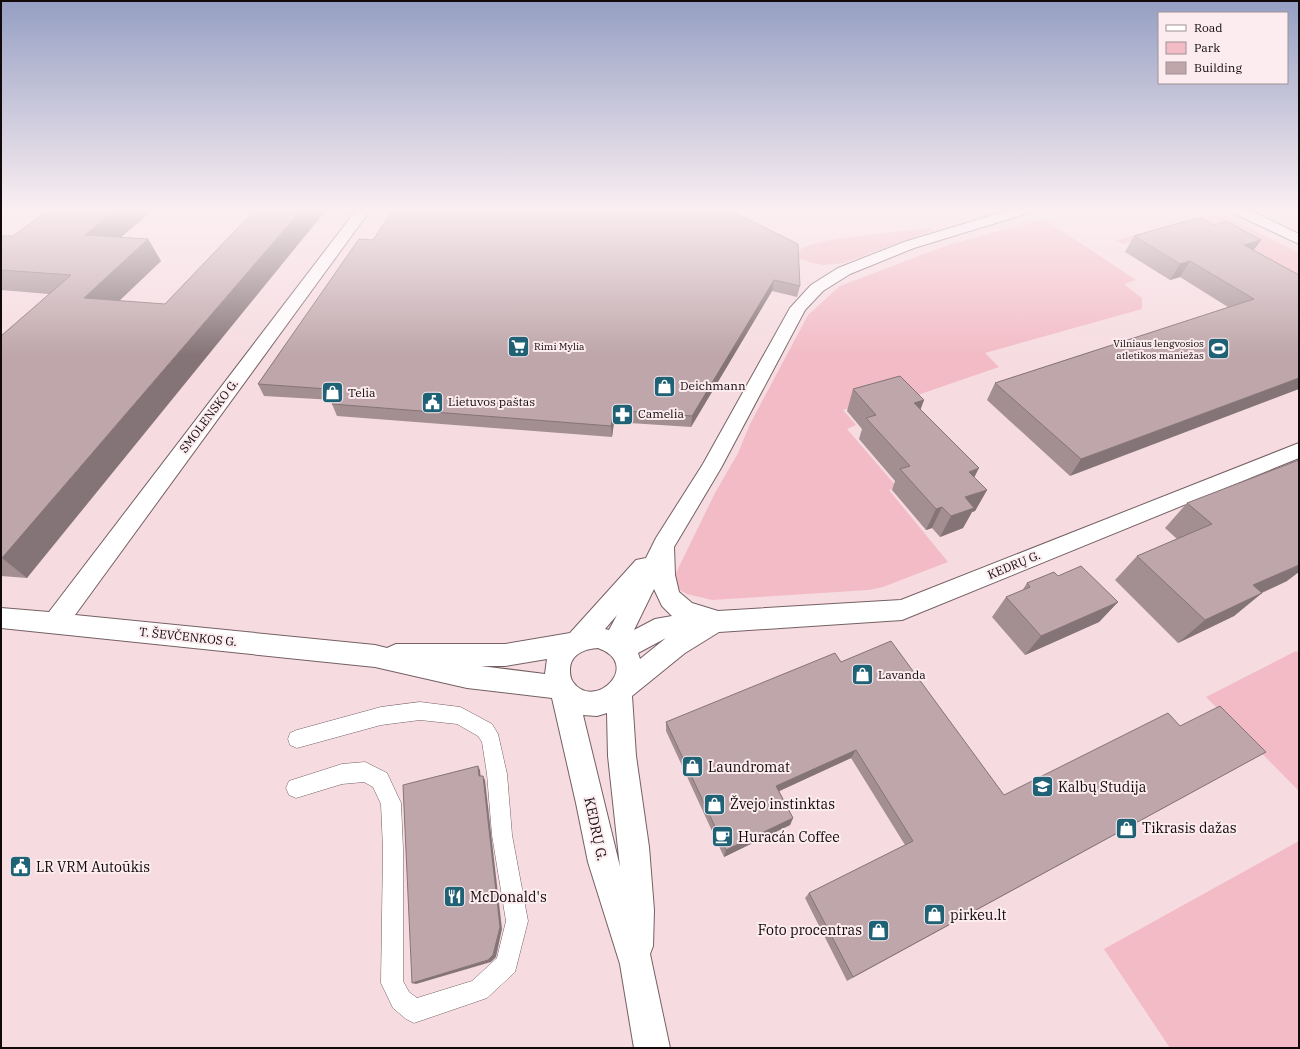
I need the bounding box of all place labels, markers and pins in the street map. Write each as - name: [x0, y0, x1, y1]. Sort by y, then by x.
- supermarket icon: Rimi Mylia: [506, 333, 532, 359]
- sports icon: Vilniaus lengvosios atletikos maniežas: [1206, 336, 1232, 362]
- place label: Vilniaus lengvosios atletikos maniežas: [1113, 337, 1204, 362]
- place label: Rimi Mylia: [534, 340, 585, 353]
- shop icon: Deichmann: [652, 373, 678, 399]
- place label: Deichmann: [680, 378, 746, 393]
- shop icon: Telia: [320, 380, 346, 406]
- place label: Telia: [348, 385, 376, 400]
- public building icon: Lietuvos paštas: [419, 389, 445, 415]
- place label: Lietuvos paštas: [448, 394, 535, 409]
- pharmacy icon: Camelia: [610, 401, 636, 427]
- place label: Camelia: [638, 406, 684, 421]
- shop icon: Lavanda: [850, 662, 876, 688]
- place label: Lavanda: [878, 667, 926, 682]
- shop icon: Laundromat: [679, 754, 705, 780]
- place label: Laundromat: [708, 758, 790, 776]
- school or university icon: Kalbų Studija: [1030, 774, 1056, 800]
- place label: Kalbų Studija: [1058, 778, 1147, 796]
- shop icon: Žvejo instinktas: [701, 791, 727, 817]
- place label: Žvejo instinktas: [730, 795, 835, 813]
- shop icon: Tikrasis dažas: [1113, 815, 1139, 841]
- place label: Tikrasis dažas: [1142, 819, 1237, 837]
- cafe icon: Huracán Coffee: [710, 824, 736, 850]
- place label: Huracán Coffee: [738, 828, 840, 846]
- public building icon: LR VRM Autoūkis: [8, 854, 34, 880]
- place label: LR VRM Autoūkis: [36, 858, 150, 876]
- restaurant icon: McDonald's: [442, 884, 468, 910]
- place label: McDonald's: [470, 888, 547, 906]
- shop icon: pirkeu.lt: [921, 902, 947, 928]
- place label: pirkeu.lt: [950, 906, 1006, 924]
- shop icon: Foto procentras: [865, 917, 891, 943]
- place label: Foto procentras: [758, 921, 862, 939]

